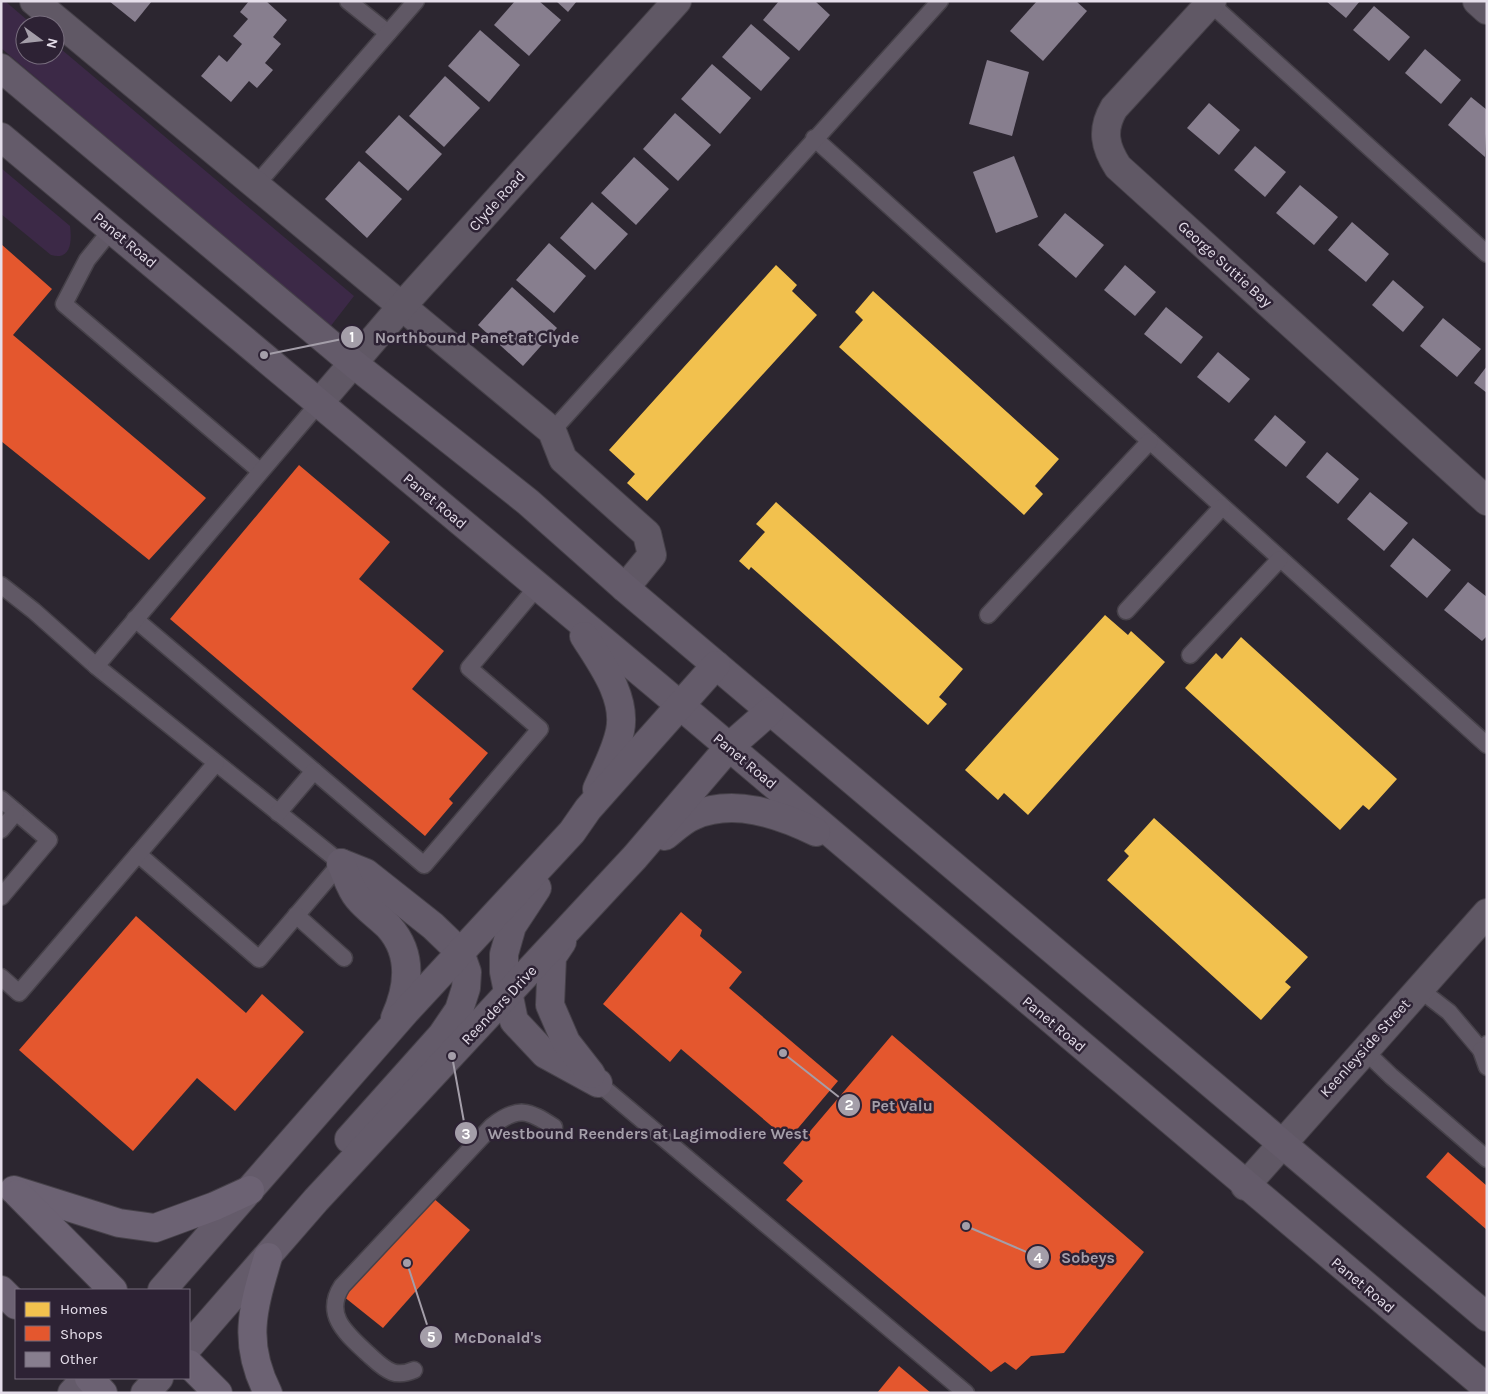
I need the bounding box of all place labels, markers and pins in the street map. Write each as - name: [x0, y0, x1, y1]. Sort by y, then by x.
- callout: Northbound Panet at Clyde: [340, 321, 589, 352]
- callout: Pet Valu: [836, 1090, 942, 1121]
- callout: Westbound Reenders at Lagimodiere West: [453, 1118, 819, 1149]
- callout: Sobeys: [1026, 1242, 1125, 1273]
- callout: McDonald's: [419, 1322, 552, 1353]

